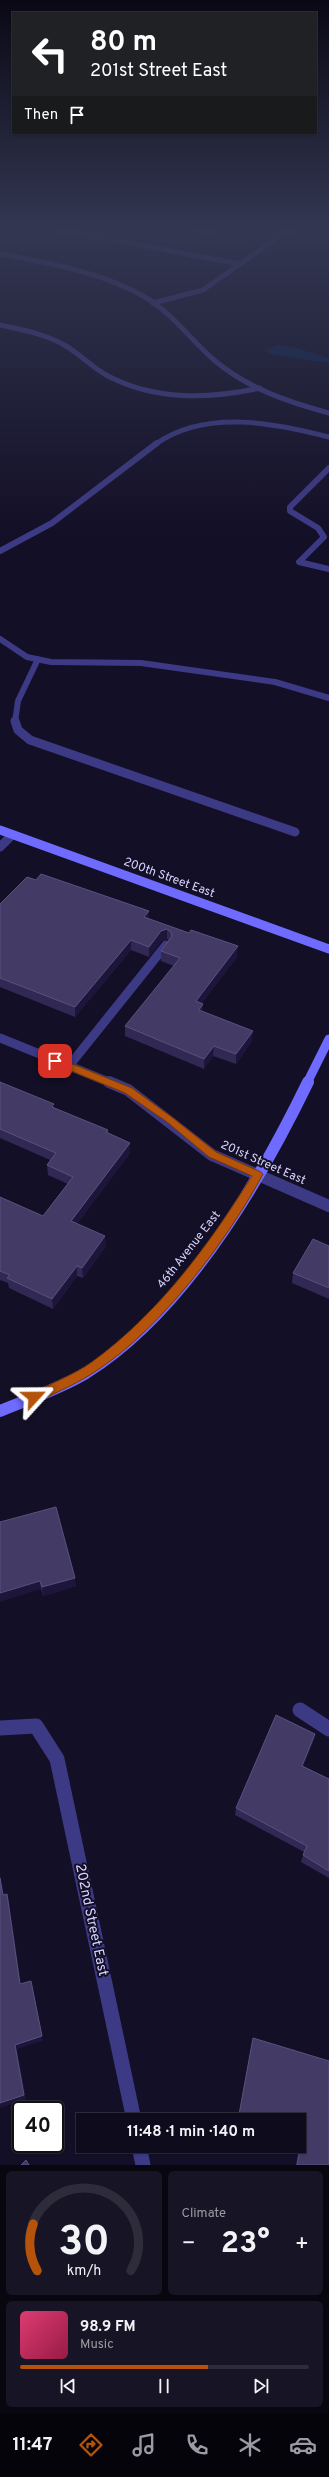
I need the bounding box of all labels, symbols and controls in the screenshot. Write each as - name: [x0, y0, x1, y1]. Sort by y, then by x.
- text: 80 m: [90, 25, 157, 61]
- icon: left: [24, 28, 76, 80]
- text: 201st Street East: [90, 60, 227, 83]
- icon: arrive: [66, 104, 88, 126]
- text: Then: [24, 106, 58, 125]
- street label: 200th Street East: [121, 854, 217, 902]
- pin: [38, 1044, 72, 1078]
- icon: arrive: [44, 1050, 66, 1072]
- street label: 201st Street East: [218, 1137, 308, 1189]
- street label: 46th Avenue East: [154, 1208, 224, 1292]
- position arrow: [13, 1376, 55, 1418]
- street label: 202nd Street East: [71, 1862, 111, 1978]
- speed limit sign: 40: [12, 2101, 64, 2153]
- text: 11:48 · 1 min · 140 m: [127, 2123, 255, 2142]
- text: Climate: [182, 2206, 226, 2222]
- text: 30: [58, 2217, 110, 2270]
- text: 23°: [221, 2226, 270, 2263]
- text: −: [182, 2231, 196, 2258]
- text: +: [295, 2231, 309, 2258]
- text: km/h: [66, 2262, 101, 2280]
- text: 98.9 FM: [80, 2318, 136, 2337]
- text: Music: [80, 2337, 114, 2353]
- icon: previous: [57, 2375, 79, 2397]
- icon: pause: [153, 2375, 175, 2397]
- icon: next: [250, 2375, 272, 2397]
- icon: directions: [77, 2431, 105, 2459]
- icon: music: [130, 2431, 158, 2459]
- icon: phone: [183, 2431, 211, 2459]
- icon: climate: [236, 2431, 264, 2459]
- icon: car: [289, 2431, 317, 2459]
- text: 11:47: [12, 2434, 52, 2457]

